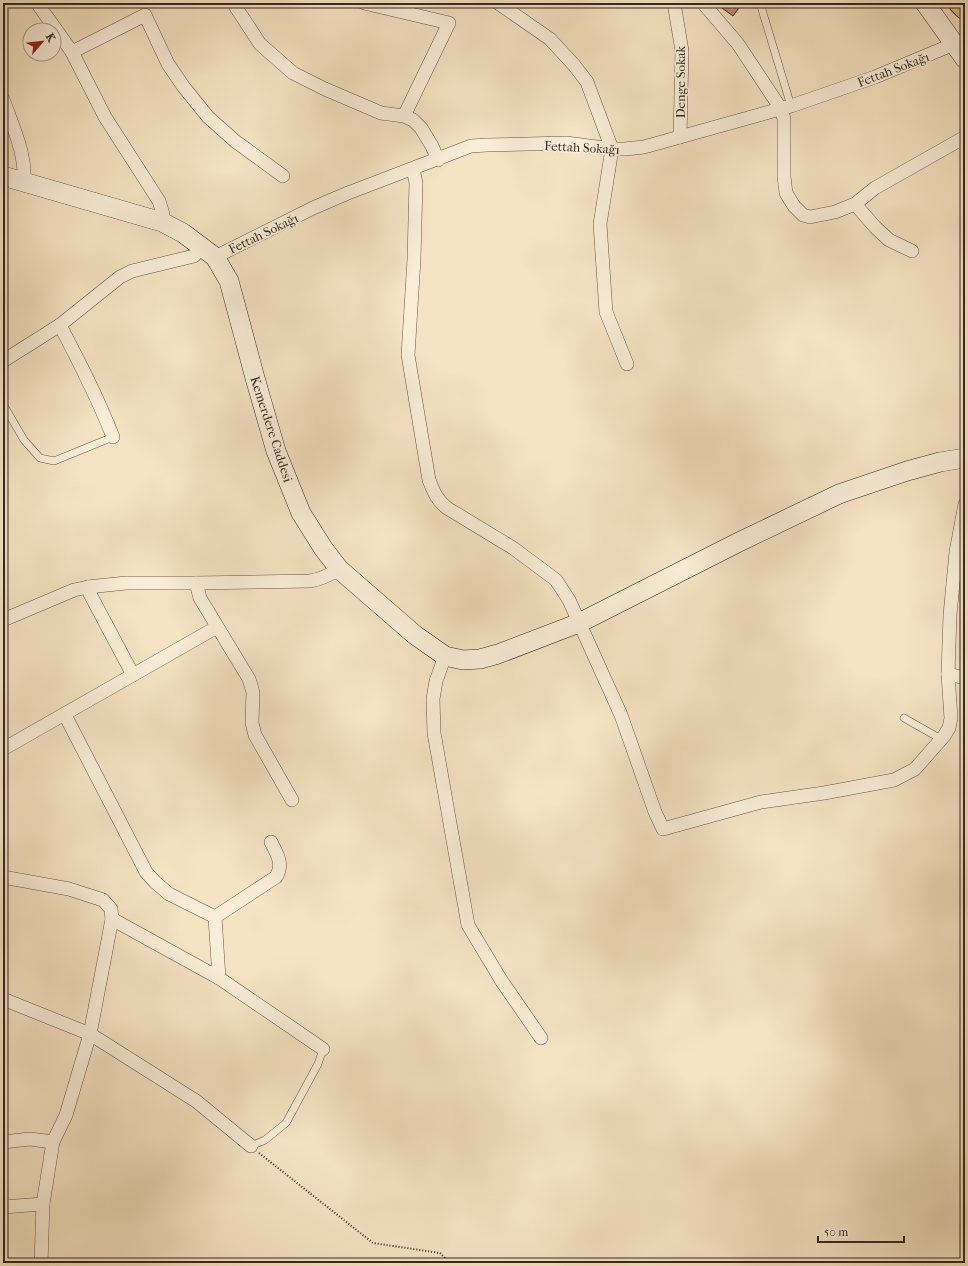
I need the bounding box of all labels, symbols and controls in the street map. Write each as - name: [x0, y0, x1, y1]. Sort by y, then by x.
- north arrow: [22, 22, 62, 62]
- text: K: [43, 31, 58, 45]
- street label: Denge Sokak: [673, 45, 688, 118]
- street label: Fettah Sokağı: [855, 49, 931, 90]
- street label: Fettah Sokağı: [544, 138, 620, 157]
- street label: Fettah Sokağı: [226, 210, 301, 257]
- street label: Kemerdere Caddesi: [247, 374, 296, 484]
- scale bar: [818, 1218, 904, 1244]
- text: 50 m: [824, 1225, 848, 1239]

